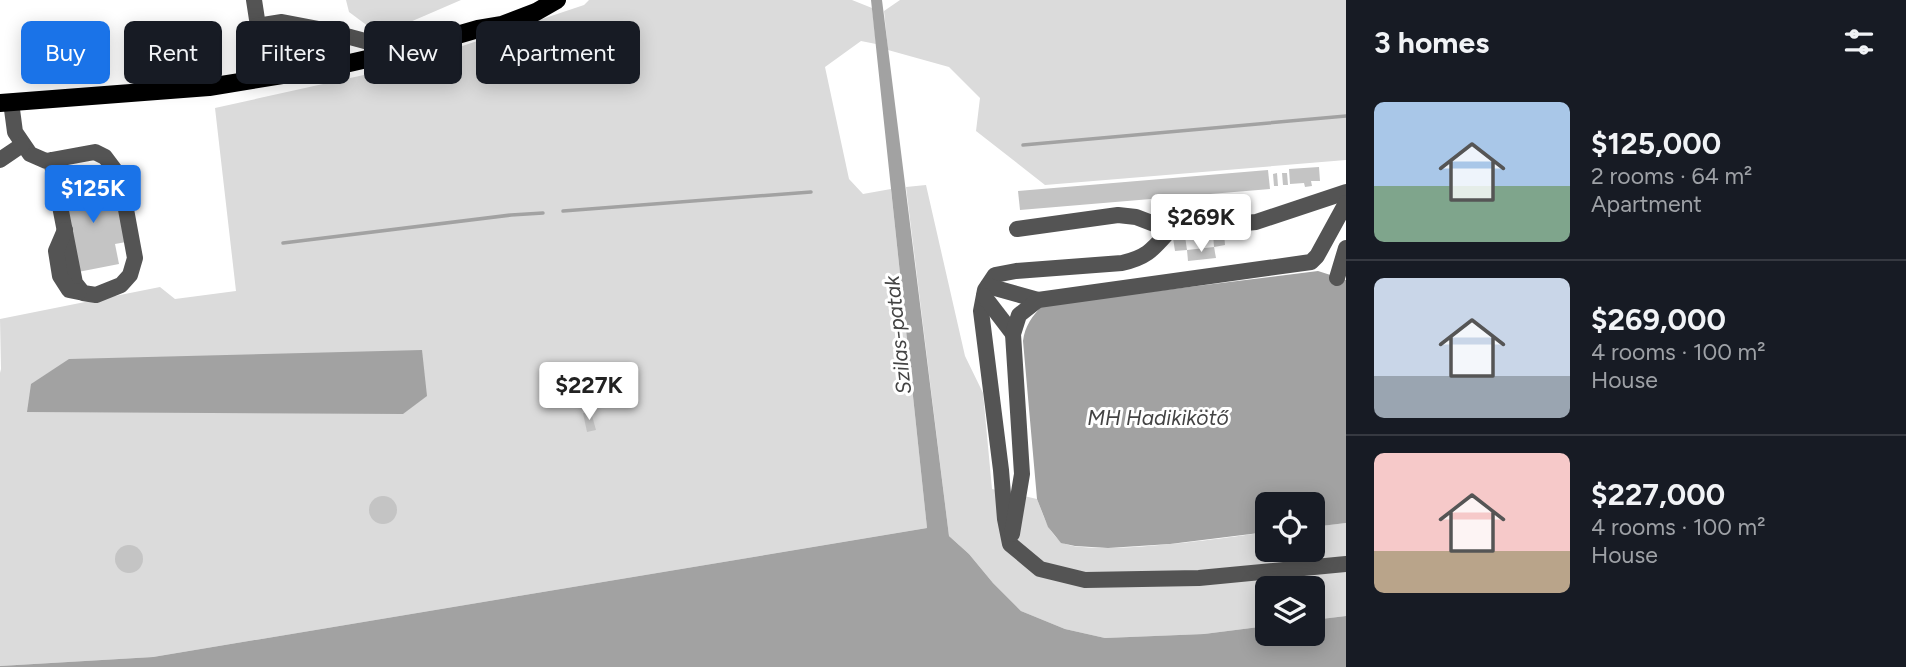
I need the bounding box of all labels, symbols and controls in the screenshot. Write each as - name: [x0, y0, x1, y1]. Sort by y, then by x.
- chip: Buy: [21, 21, 110, 84]
- chip: Rent: [124, 21, 222, 84]
- chip: Filters: [236, 21, 350, 84]
- chip: New: [364, 21, 462, 84]
- chip: Apartment: [476, 21, 640, 84]
- icon: filters: [1840, 23, 1878, 61]
- text: 3 homes: [1374, 24, 1489, 61]
- text: $125,000: [1591, 125, 1721, 162]
- icon: home: [1430, 130, 1514, 214]
- text: 2 rooms · 64 m²: [1591, 162, 1752, 190]
- pin: $125K: [44, 166, 142, 225]
- text: $125K: [61, 174, 125, 202]
- text: Apartment: [1591, 190, 1702, 218]
- pin: $269K: [1152, 194, 1250, 254]
- text: $269K: [1167, 203, 1235, 231]
- water label: Szilas-patak: [879, 274, 916, 396]
- text: $269,000: [1591, 301, 1726, 338]
- icon: home: [1430, 306, 1514, 390]
- text: 4 rooms · 100 m²: [1591, 338, 1765, 366]
- pin: $227K: [540, 362, 638, 422]
- text: House: [1591, 366, 1658, 394]
- text: $227K: [555, 371, 623, 399]
- water label: MH Hadikikötő: [1087, 405, 1230, 430]
- text: $227,000: [1591, 476, 1725, 513]
- icon: home: [1430, 481, 1514, 565]
- map controls: [1255, 492, 1325, 646]
- button: locate: [1255, 492, 1325, 562]
- text: 4 rooms · 100 m²: [1591, 513, 1765, 541]
- text: House: [1591, 541, 1658, 569]
- button: layers: [1255, 576, 1325, 646]

